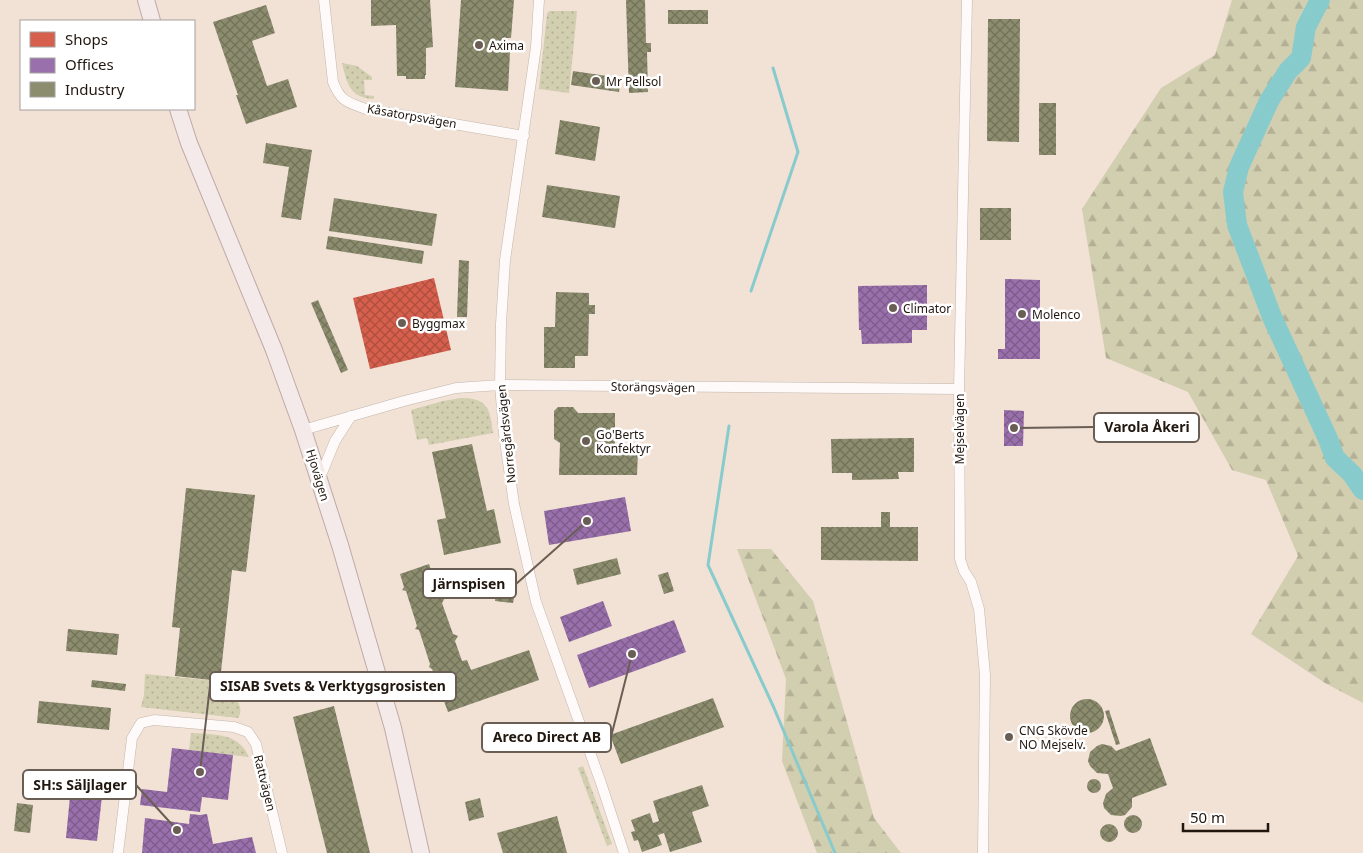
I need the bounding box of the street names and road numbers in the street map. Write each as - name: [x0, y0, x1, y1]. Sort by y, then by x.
- street label: Kåsatorpsvägen: [366, 100, 458, 132]
- street label: Storängsvägen: [611, 378, 695, 396]
- street label: Norregårdsvägen: [492, 384, 520, 484]
- street label: Mejselvägen: [951, 394, 968, 464]
- street label: Hjovägen: [302, 447, 334, 503]
- street label: Rattvägen: [250, 753, 280, 813]

